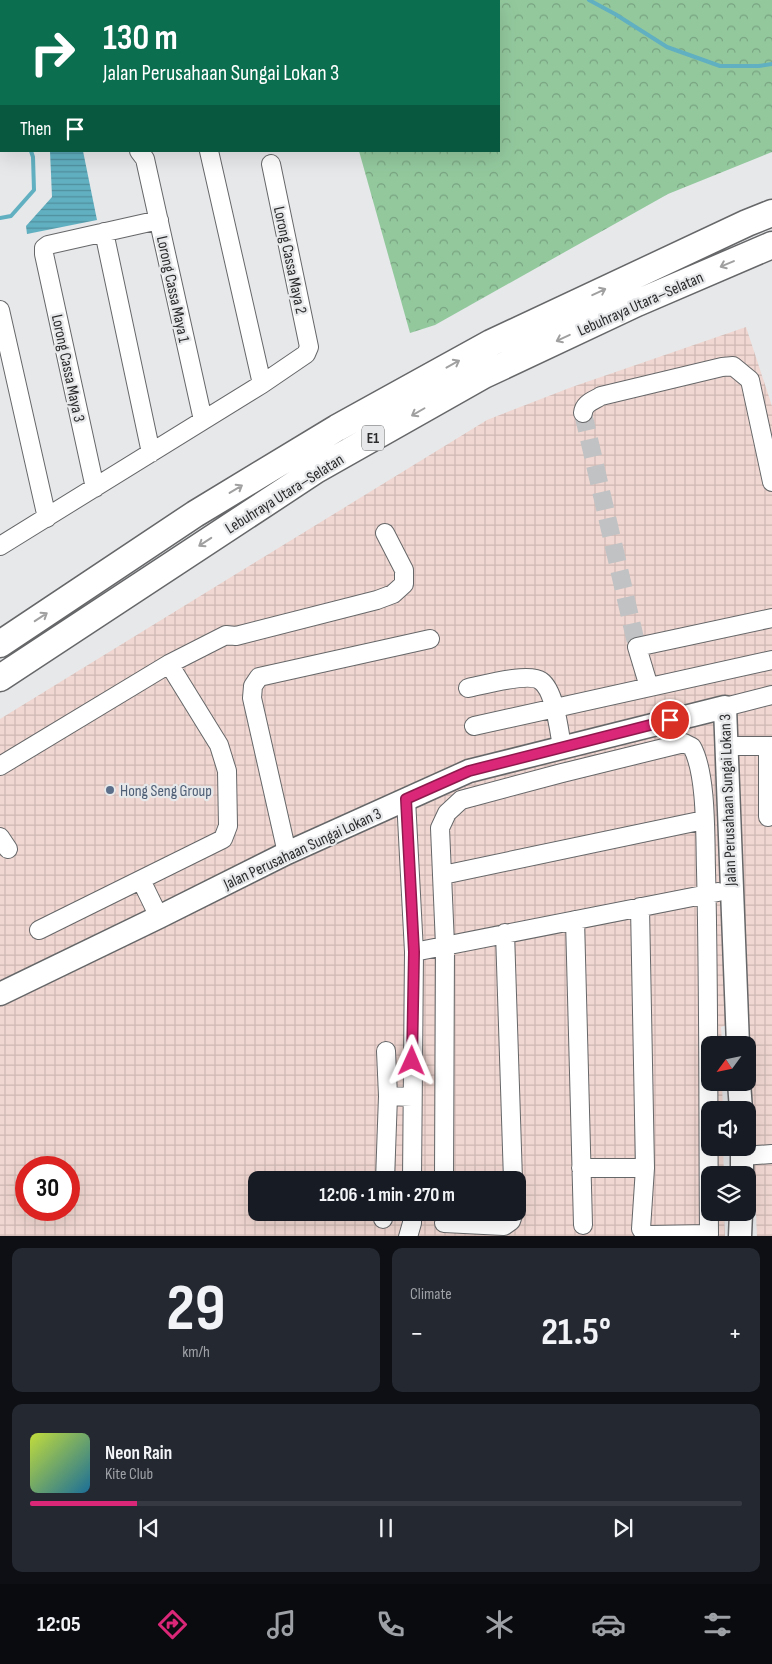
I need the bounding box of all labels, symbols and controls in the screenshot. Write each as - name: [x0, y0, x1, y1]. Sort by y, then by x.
- text: 130 m: [103, 17, 178, 60]
- icon: right: [20, 20, 85, 85]
- text: Jalan Perusahaan Sungai Lokan 3: [103, 60, 339, 87]
- icon: arrive: [61, 115, 89, 143]
- text: Then: [20, 118, 51, 141]
- street label: Lorong Cassa Maya 2: [269, 205, 310, 316]
- street label: Lorong Cassa Maya 1: [152, 234, 193, 345]
- one-way arrow: [720, 260, 735, 269]
- street label: Lebuhraya Utara–Selatan: [575, 268, 706, 341]
- one-way arrow: [591, 287, 606, 297]
- street label: Lorong Cassa Maya 3: [47, 313, 88, 424]
- one-way arrow: [556, 333, 571, 343]
- one-way arrow: [445, 359, 460, 369]
- one-way arrow: [411, 407, 426, 417]
- road number: E1: [362, 426, 384, 450]
- street label: Lebuhraya Utara–Selatan: [222, 450, 347, 538]
- one-way arrow: [229, 484, 243, 494]
- one-way arrow: [199, 538, 213, 548]
- one-way arrow: [33, 612, 47, 622]
- pin: [649, 699, 691, 741]
- icon: arrive: [656, 706, 684, 734]
- street label: Jalan Perusahaan Sungai Lokan 3: [716, 714, 741, 887]
- place label: Hong Seng Group: [120, 782, 212, 801]
- marker: Hong Seng Group: [104, 784, 116, 796]
- street label: Jalan Perusahaan Sungai Lokan 3: [220, 804, 385, 895]
- position arrow: [385, 1034, 437, 1086]
- north arrow: [701, 1036, 756, 1091]
- map controls: [701, 1036, 756, 1221]
- button: sound: [701, 1101, 756, 1156]
- speed limit sign: 30: [15, 1156, 80, 1221]
- button: layers: [701, 1166, 756, 1221]
- text: 12:06 · 1 min · 270 m: [319, 1184, 455, 1207]
- text: 29: [166, 1271, 226, 1349]
- text: Climate: [410, 1285, 452, 1304]
- text: 21.5°: [541, 1310, 611, 1355]
- text: −: [410, 1317, 424, 1350]
- text: +: [728, 1317, 742, 1350]
- text: km/h: [182, 1343, 210, 1362]
- text: Neon Rain: [105, 1442, 172, 1465]
- text: Kite Club: [105, 1465, 153, 1484]
- icon: previous: [135, 1514, 163, 1542]
- icon: pause: [372, 1514, 400, 1542]
- icon: next: [609, 1514, 637, 1542]
- icon: directions: [155, 1607, 190, 1642]
- icon: music: [264, 1607, 299, 1642]
- icon: phone: [373, 1607, 408, 1642]
- icon: climate: [482, 1607, 517, 1642]
- icon: car: [591, 1607, 626, 1642]
- icon: filters: [700, 1607, 735, 1642]
- text: 12:05: [37, 1611, 81, 1638]

